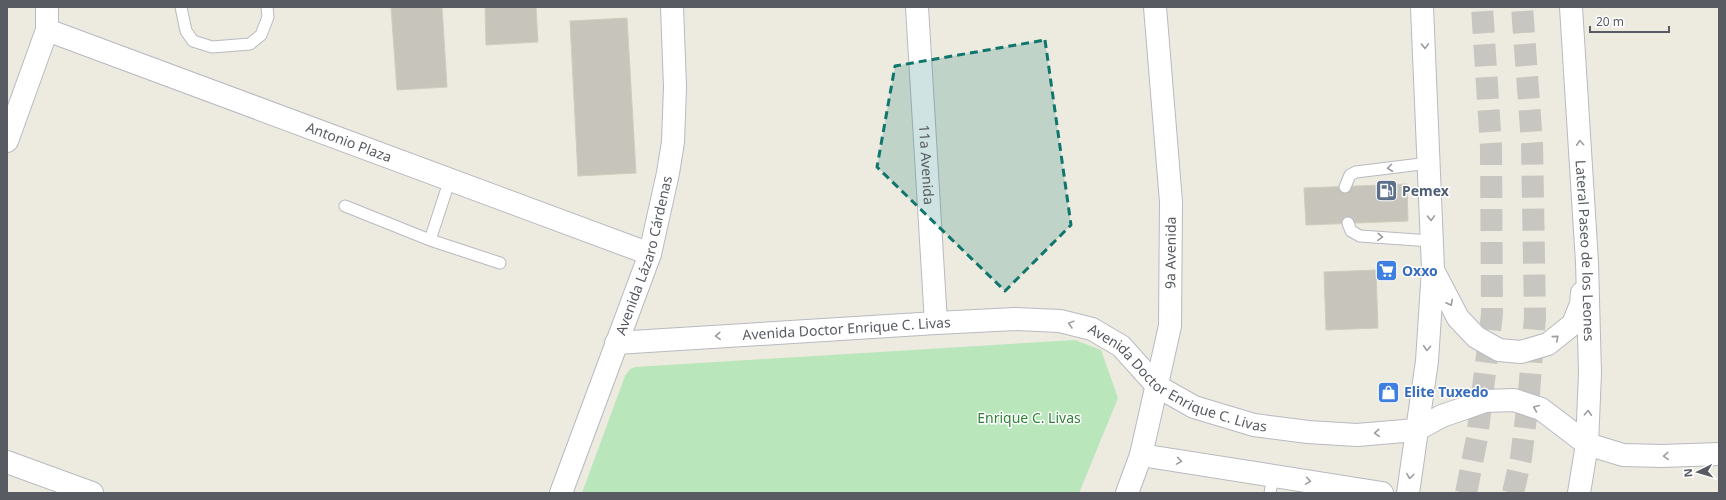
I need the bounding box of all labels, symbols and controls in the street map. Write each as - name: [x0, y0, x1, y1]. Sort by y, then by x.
- scale bar: [1590, 8, 1669, 34]
- text: 20 m: [1596, 13, 1624, 30]
- one-way arrow: [1420, 43, 1429, 49]
- street label: Antonio Plaza: [304, 117, 395, 166]
- street label: 11a Avenida: [915, 124, 939, 205]
- one-way arrow: [1575, 140, 1584, 146]
- street label: Lateral Paseo de los Leones: [1572, 159, 1599, 342]
- one-way arrow: [1387, 163, 1393, 172]
- street label: Avenida Lázaro Cárdenas: [611, 174, 676, 338]
- fuel station icon: Pemex: [1374, 178, 1400, 204]
- place label: Pemex: [1402, 181, 1450, 200]
- one-way arrow: [1426, 215, 1435, 221]
- street label: 9a Avenida: [1160, 217, 1180, 289]
- one-way arrow: [1377, 233, 1383, 242]
- supermarket icon: Oxxo: [1373, 258, 1399, 284]
- place label: Oxxo: [1402, 261, 1438, 280]
- one-way arrow: [1445, 299, 1453, 307]
- street label: Avenida Doctor Enrique C. Livas: [742, 312, 951, 344]
- street label: Avenida Doctor Enrique C. Livas: [1085, 319, 1268, 436]
- one-way arrow: [1068, 320, 1074, 328]
- one-way arrow: [715, 332, 721, 341]
- one-way arrow: [1551, 335, 1559, 342]
- one-way arrow: [1423, 345, 1432, 351]
- shop icon: Elite Tuxedo: [1375, 379, 1401, 405]
- place label: Elite Tuxedo: [1404, 382, 1489, 401]
- one-way arrow: [1532, 404, 1539, 412]
- park label: Enrique C. Livas: [977, 408, 1081, 427]
- one-way arrow: [1584, 410, 1593, 416]
- one-way arrow: [1374, 428, 1380, 437]
- one-way arrow: [1663, 452, 1669, 460]
- north arrow: [1678, 452, 1718, 492]
- one-way arrow: [1176, 456, 1182, 465]
- text: N: [1680, 468, 1695, 478]
- one-way arrow: [1406, 473, 1415, 480]
- one-way arrow: [1305, 476, 1311, 485]

